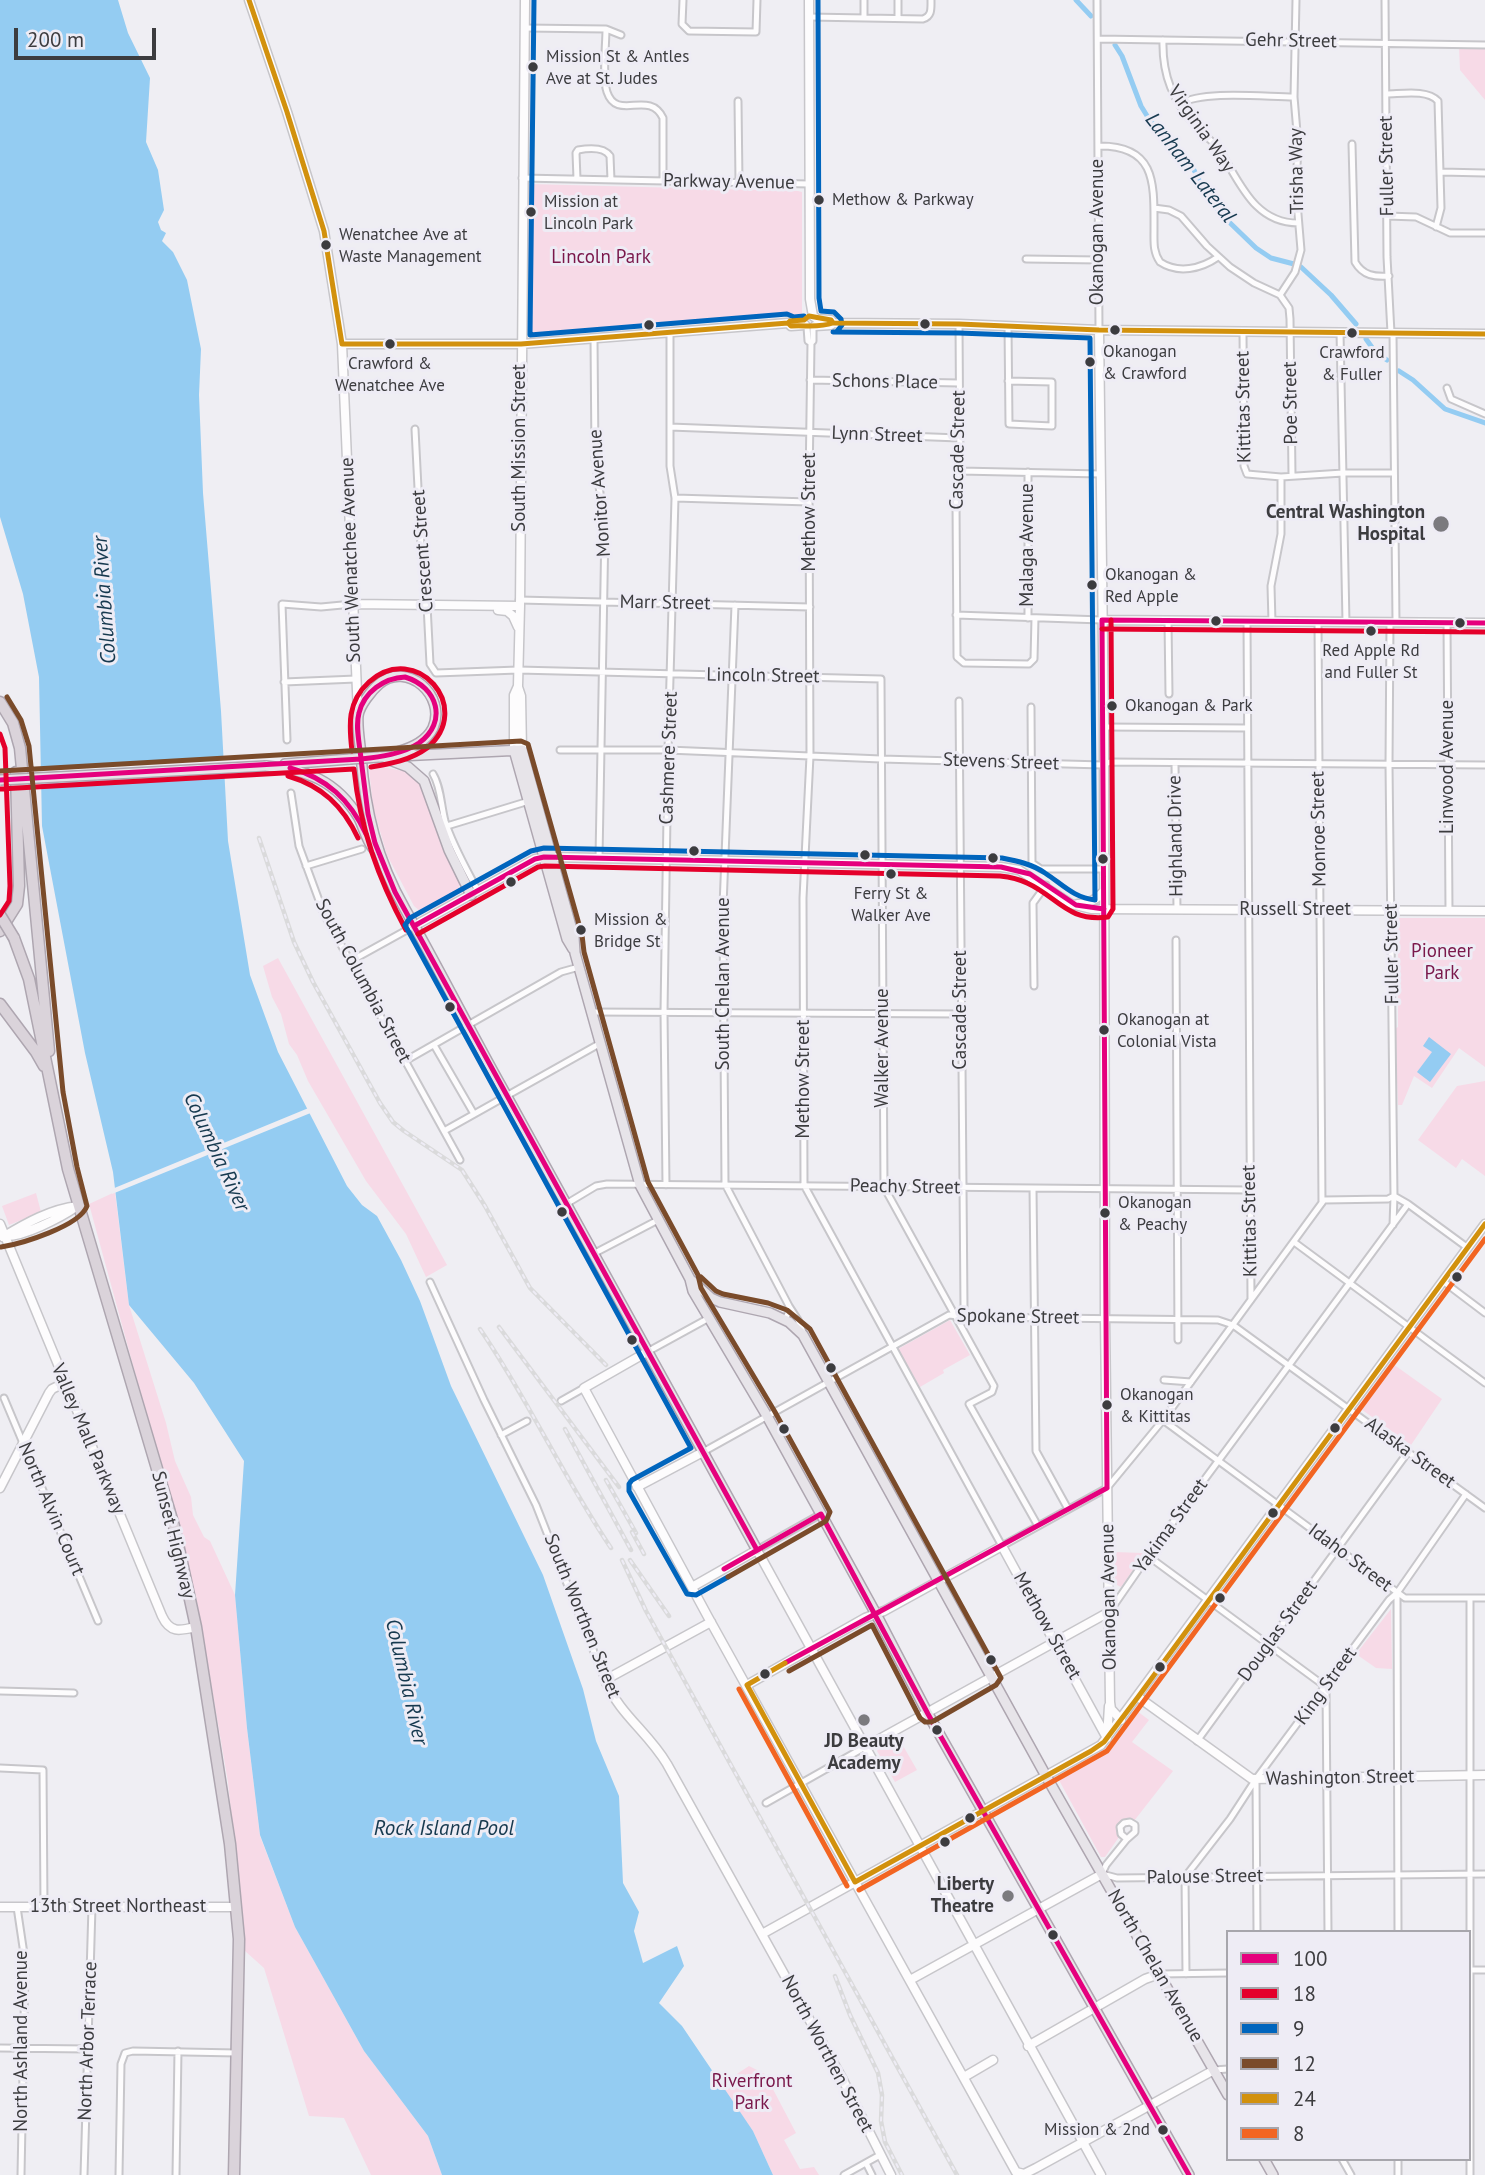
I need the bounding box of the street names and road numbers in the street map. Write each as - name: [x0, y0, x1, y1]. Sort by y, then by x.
- street label: Gehr Street: [1245, 29, 1337, 53]
- street label: Virginia Way: [1163, 81, 1239, 177]
- street label: Fuller Street: [1375, 115, 1399, 217]
- street label: Trisha Way: [1285, 128, 1309, 214]
- street label: Okanogan Avenue: [1087, 159, 1109, 305]
- street label: Parkway Avenue: [663, 169, 795, 195]
- street label: Kittitas Street: [1232, 351, 1256, 463]
- street label: Poe Street: [1279, 361, 1303, 445]
- street label: South Mission Street: [509, 364, 531, 532]
- street label: Schons Place: [832, 370, 938, 394]
- street label: Cascade Street: [946, 390, 970, 510]
- street label: Lynn Street: [831, 422, 923, 448]
- street label: Monitor Avenue: [584, 428, 616, 558]
- street label: Methow Street: [799, 452, 821, 572]
- street label: South Wenatchee Avenue: [336, 457, 366, 663]
- street label: Malaga Avenue: [1017, 483, 1039, 607]
- street label: Crescent Street: [407, 489, 439, 613]
- street label: Marr Street: [619, 591, 711, 615]
- street label: Lincoln Street: [706, 664, 820, 688]
- street label: Cashmere Street: [655, 691, 683, 825]
- street label: Linwood Avenue: [1437, 700, 1459, 834]
- street label: Stevens Street: [943, 749, 1059, 775]
- street label: Monroe Street: [1307, 771, 1331, 887]
- street label: Highland Drive: [1164, 775, 1188, 897]
- street label: South Columbia Street: [310, 895, 416, 1067]
- street label: South Chelan Avenue: [713, 897, 735, 1071]
- street label: Russell Street: [1239, 899, 1351, 921]
- street label: Fuller Street: [1380, 903, 1404, 1005]
- street label: Cascade Street: [950, 950, 972, 1070]
- street label: Walker Avenue: [872, 988, 894, 1108]
- street label: Methow Street: [793, 1019, 815, 1139]
- street label: Kittitas Street: [1238, 1165, 1262, 1277]
- street label: Peachy Street: [850, 1175, 960, 1199]
- street label: Spokane Street: [956, 1305, 1080, 1329]
- street label: Valley Mall Parkway: [46, 1360, 130, 1518]
- street label: Alaska Street: [1360, 1413, 1460, 1493]
- street label: North Alvin Court: [13, 1439, 89, 1579]
- street label: Sunset Highway: [146, 1469, 200, 1601]
- street label: Yakima Street: [1129, 1474, 1213, 1578]
- street label: Idaho Street: [1303, 1519, 1397, 1597]
- street label: Okanogan Avenue: [1096, 1524, 1122, 1670]
- street label: South Worthen Street: [539, 1531, 625, 1701]
- street label: Methow Street: [1008, 1568, 1086, 1684]
- street label: Douglas Street: [1234, 1576, 1322, 1686]
- street label: King Street: [1290, 1643, 1362, 1729]
- street label: Washington Street: [1265, 1765, 1415, 1791]
- street label: Palouse Street: [1147, 1865, 1263, 1889]
- street label: North Chelan Avenue: [1102, 1886, 1208, 2046]
- street label: 13th Street Northeast: [30, 1896, 206, 1918]
- street label: North Ashland Avenue: [11, 1950, 33, 2132]
- street label: North Arbor Terrace: [74, 1961, 102, 2121]
- street label: North Worthen Street: [776, 1972, 878, 2136]

